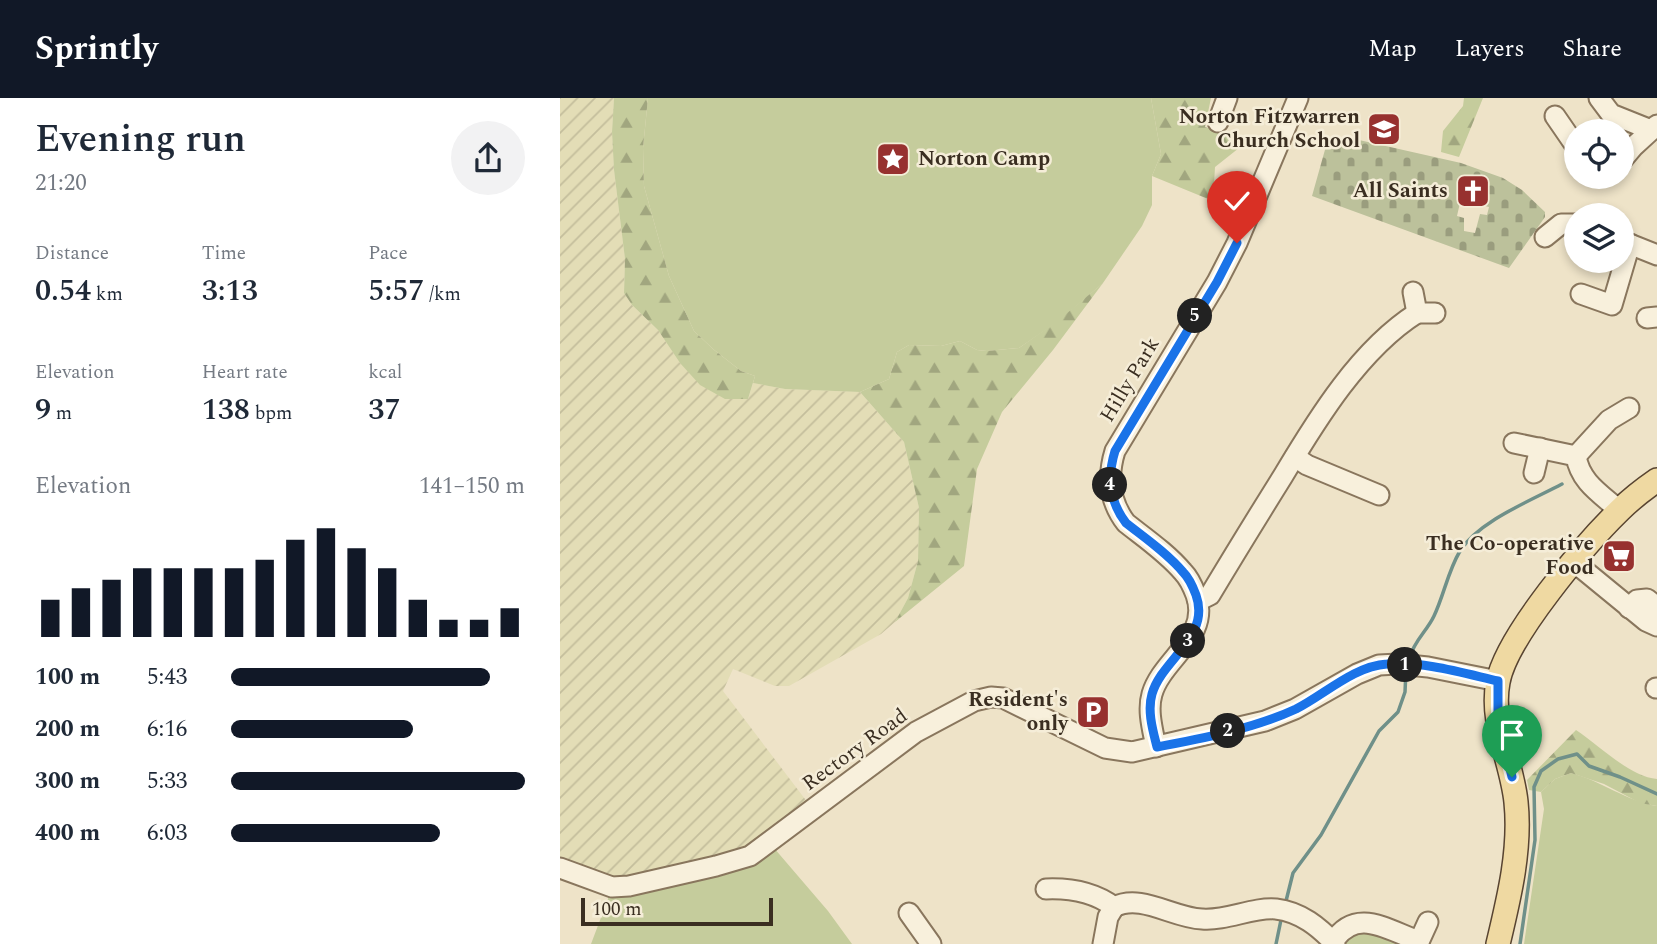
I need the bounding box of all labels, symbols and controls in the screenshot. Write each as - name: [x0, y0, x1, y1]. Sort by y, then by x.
- text: Sprintly: [35, 24, 158, 74]
- text: Map: [1368, 31, 1417, 67]
- text: Layers: [1455, 31, 1525, 67]
- text: Share: [1563, 31, 1622, 67]
- place label: Norton Fitzwarren Church School: [1179, 101, 1360, 157]
- school or university icon: Norton Fitzwarren Church School: [1365, 110, 1403, 148]
- text: Evening run: [35, 111, 246, 169]
- map controls: [1564, 119, 1634, 273]
- button: locate: [1564, 119, 1634, 189]
- button: share: [451, 121, 525, 195]
- place icon: Norton Camp: [874, 140, 912, 178]
- place label: Norton Camp: [918, 143, 1050, 175]
- text: 21:20: [35, 166, 87, 201]
- pin: [1207, 171, 1267, 243]
- church icon: All Saints: [1454, 172, 1492, 210]
- place label: All Saints: [1353, 175, 1448, 207]
- icon: check: [1218, 182, 1256, 220]
- button: layers: [1564, 203, 1634, 273]
- text: Distance: [35, 239, 109, 268]
- text: Time: [202, 239, 246, 268]
- text: Pace: [368, 239, 408, 268]
- text: 0.54: [35, 268, 91, 314]
- text: 3:13: [202, 268, 258, 314]
- text: 5:57: [368, 268, 424, 314]
- text: km: [91, 280, 123, 309]
- text: /km: [424, 280, 461, 309]
- pin: 5: [1178, 298, 1212, 333]
- text: 5: [1189, 301, 1200, 330]
- street label: Hilly Park: [1092, 331, 1168, 429]
- text: Elevation: [35, 358, 115, 387]
- text: Heart rate: [202, 358, 288, 387]
- text: kcal: [368, 358, 402, 387]
- text: 9: [35, 387, 51, 433]
- text: 138: [202, 387, 250, 433]
- text: 37: [368, 387, 401, 433]
- text: m: [51, 399, 72, 428]
- text: bpm: [250, 399, 292, 428]
- pin: 4: [1092, 468, 1128, 502]
- text: Elevation: [35, 469, 131, 504]
- text: 141–150 m: [419, 469, 525, 504]
- text: 4: [1104, 470, 1115, 499]
- place label: The Co-operative Food: [1426, 528, 1594, 584]
- supermarket icon: The Co-operative Food: [1600, 537, 1638, 575]
- pin: 3: [1170, 624, 1206, 658]
- text: 3: [1182, 626, 1193, 655]
- pin: 1: [1388, 648, 1422, 682]
- text: 1: [1399, 650, 1410, 679]
- text: 100 m: [35, 660, 100, 695]
- text: 5:43: [147, 660, 187, 695]
- place label: Resident's only: [968, 684, 1069, 740]
- parking icon: Resident's only: [1074, 693, 1112, 731]
- street label: Rectory Road: [795, 701, 915, 799]
- pin: [1482, 705, 1542, 777]
- text: 200 m: [35, 712, 100, 747]
- text: 6:16: [147, 712, 187, 747]
- pin: 2: [1210, 714, 1246, 748]
- text: 2: [1222, 716, 1233, 745]
- icon: arrive: [1493, 716, 1531, 754]
- text: 300 m: [35, 764, 100, 799]
- text: 5:33: [147, 764, 187, 799]
- text: 400 m: [35, 816, 100, 851]
- text: 6:03: [147, 816, 187, 851]
- scale bar: [581, 895, 774, 927]
- text: 100 m: [592, 895, 642, 924]

